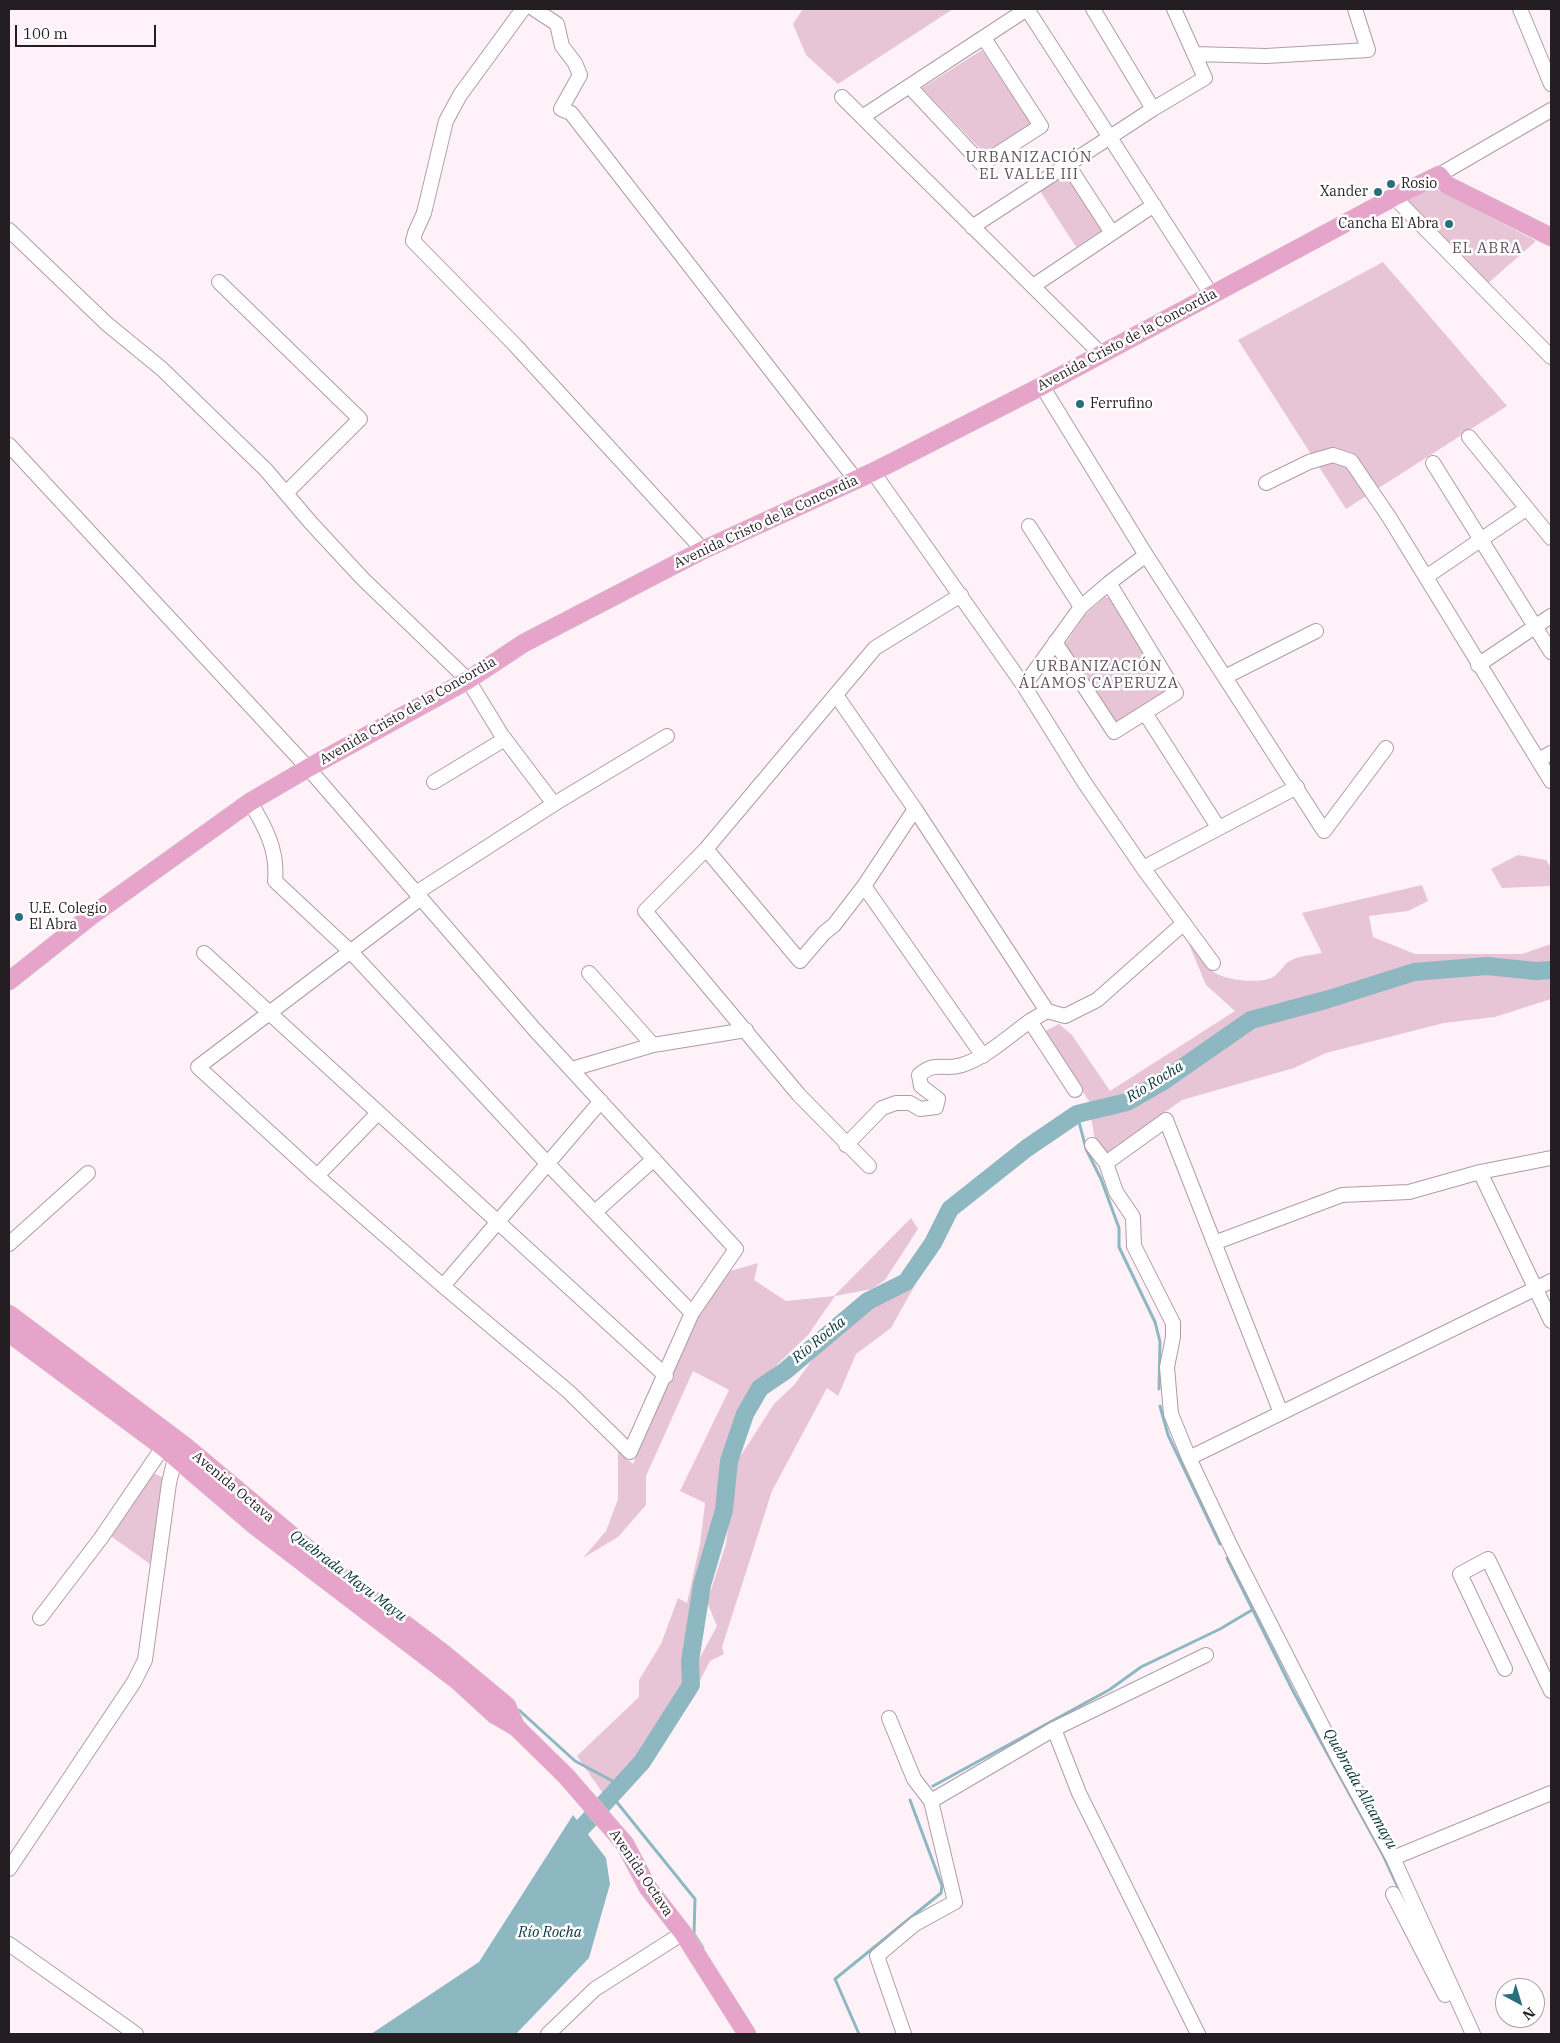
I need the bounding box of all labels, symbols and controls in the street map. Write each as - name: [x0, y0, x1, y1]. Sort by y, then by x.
- scale bar: [18, 15, 159, 47]
- text: 100 m: [23, 24, 68, 43]
- district label: URBANIZACIÓN EL VALLE III: [964, 149, 1094, 184]
- place label: Rosio: [1401, 176, 1437, 192]
- marker: Rosio: [1385, 178, 1397, 190]
- place label: Xander: [1320, 184, 1368, 200]
- marker: Xander: [1372, 186, 1384, 198]
- place label: Cancha El Abra: [1338, 216, 1439, 232]
- marker: Cancha El Abra: [1443, 218, 1455, 230]
- district label: EL ABRA: [1451, 240, 1523, 258]
- street label: Avenida Cristo de la Concordia: [1034, 285, 1220, 395]
- place label: Ferrufino: [1090, 396, 1153, 412]
- marker: Ferrufino: [1074, 398, 1086, 410]
- street label: Avenida Cristo de la Concordia: [671, 472, 861, 572]
- street label: Avenida Cristo de la Concordia: [317, 653, 499, 769]
- district label: URBANIZACIÓN ÁLAMOS CAPERUZA: [1017, 658, 1181, 693]
- place label: U.E. Colegio El Abra: [29, 901, 107, 934]
- marker: U.E. Colegio El Abra: [13, 911, 25, 923]
- water label: Río Rocha: [1123, 1057, 1187, 1107]
- water label: Río Rocha: [789, 1313, 849, 1367]
- street label: Avenida Octava: [189, 1448, 277, 1526]
- water label: Quebrada Mayu Mayu: [286, 1526, 410, 1626]
- water label: Quebrada Allcamayu: [1319, 1725, 1401, 1853]
- street label: Avenida Octava: [606, 1826, 676, 1920]
- water label: Río Rocha: [518, 1924, 582, 1942]
- north arrow: [1495, 1978, 1545, 2028]
- text: N: [1519, 2003, 1539, 2024]

